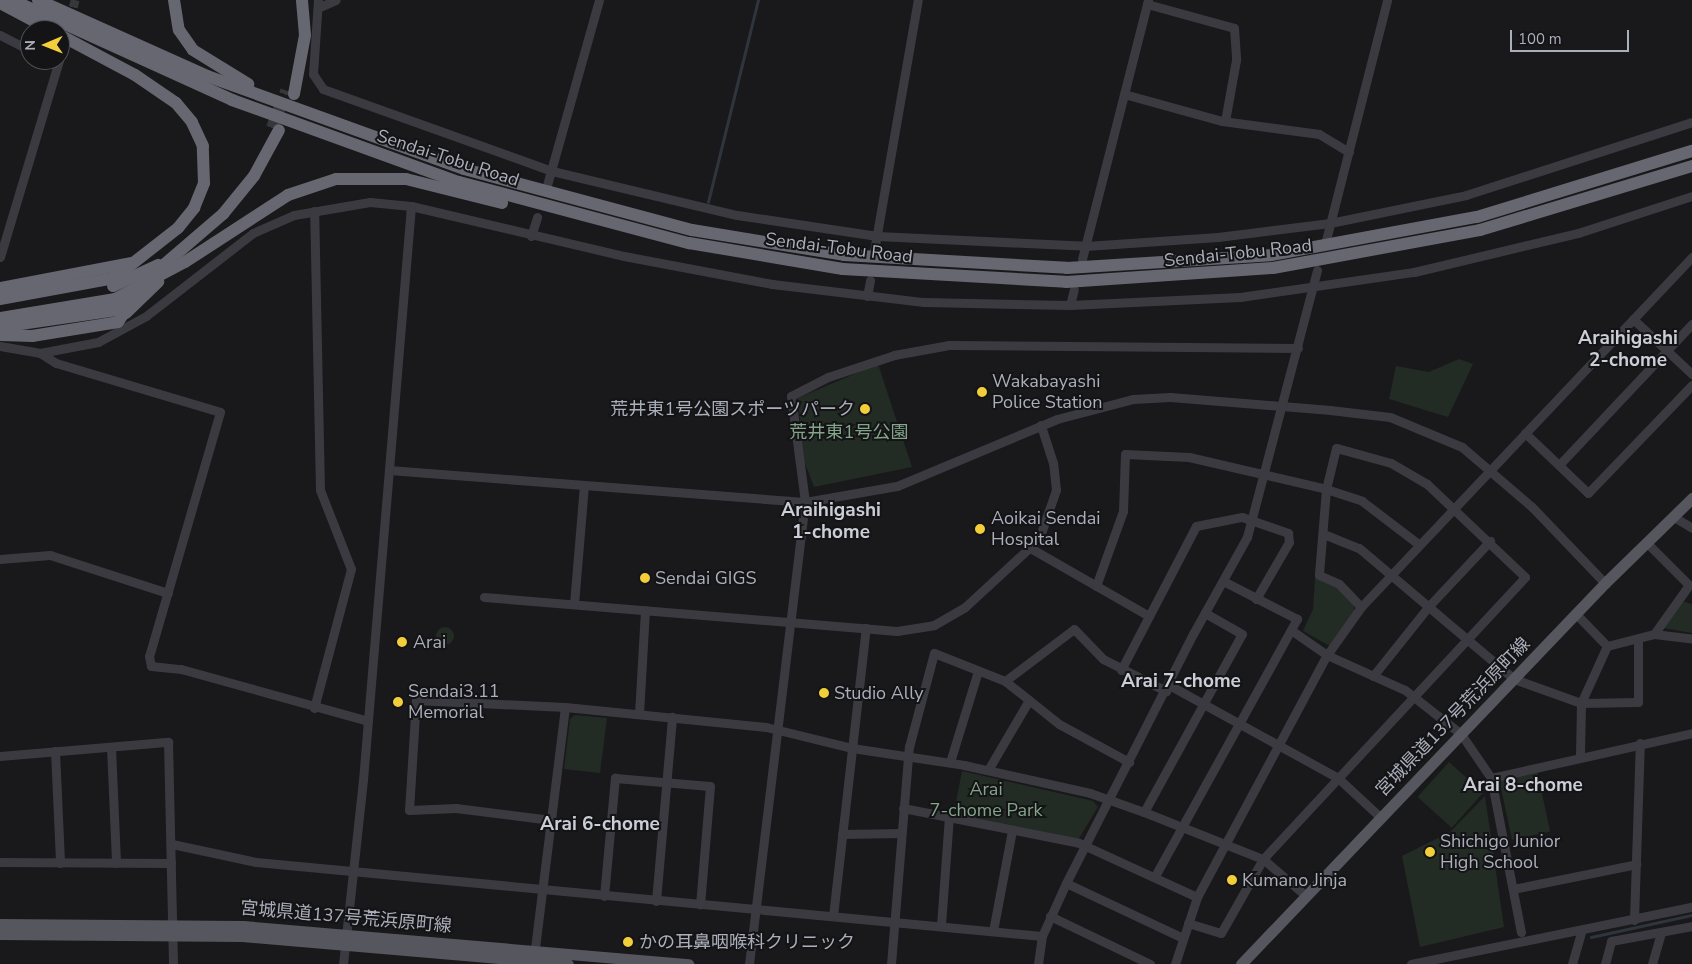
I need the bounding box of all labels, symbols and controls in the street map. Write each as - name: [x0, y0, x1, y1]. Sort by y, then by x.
- north arrow: [20, 20, 70, 70]
- scale bar: [1512, 20, 1631, 52]
- text: 100 m: [1518, 29, 1562, 49]
- text: N: [21, 40, 40, 51]
- street label: Sendai-Tobu Road: [374, 125, 522, 191]
- street label: Sendai-Tobu Road: [764, 228, 914, 268]
- street label: Sendai-Tobu Road: [1163, 235, 1313, 271]
- district label: Araihigashi 2-chome: [1578, 328, 1678, 372]
- place label: Wakabayashi Police Station: [992, 371, 1102, 414]
- marker: Wakabayashi Police Station: [976, 386, 988, 398]
- place label: 荒井東1号公園スポーツパーク: [610, 398, 855, 420]
- marker: 荒井東1号公園スポーツパーク: [859, 403, 871, 415]
- park label: 荒井東1号公園: [790, 421, 908, 443]
- district label: Araihigashi 1-chome: [781, 500, 881, 544]
- place label: Aoikai Sendai Hospital: [991, 508, 1101, 550]
- marker: Aoikai Sendai Hospital: [973, 522, 987, 536]
- place label: Sendai GIGS: [655, 567, 757, 589]
- marker: Sendai GIGS: [639, 572, 651, 584]
- place label: Arai: [413, 631, 446, 653]
- street label: 宮城県道137号荒浜原町線: [1371, 633, 1535, 801]
- marker: Arai: [395, 635, 409, 649]
- district label: Arai 7-chome: [1121, 671, 1241, 693]
- place label: Sendai3.11 Memorial: [408, 681, 500, 724]
- place label: Studio Ally: [834, 682, 924, 704]
- marker: Studio Ally: [818, 687, 830, 699]
- marker: Sendai3.11 Memorial: [392, 696, 404, 708]
- district label: Arai 8-chome: [1463, 775, 1583, 797]
- park label: Arai 7-chome Park: [930, 779, 1042, 822]
- district label: Arai 6-chome: [540, 814, 660, 836]
- place label: Shichigo Junior High School: [1440, 831, 1560, 874]
- marker: Shichigo Junior High School: [1424, 846, 1436, 858]
- place label: Kumano Jinja: [1242, 869, 1347, 891]
- marker: Kumano Jinja: [1226, 874, 1238, 886]
- street label: 宮城県道137号荒浜原町線: [239, 897, 453, 937]
- place label: かの耳鼻咽喉科クリニック: [639, 931, 855, 953]
- marker: かの耳鼻咽喉科クリニック: [621, 935, 635, 949]

